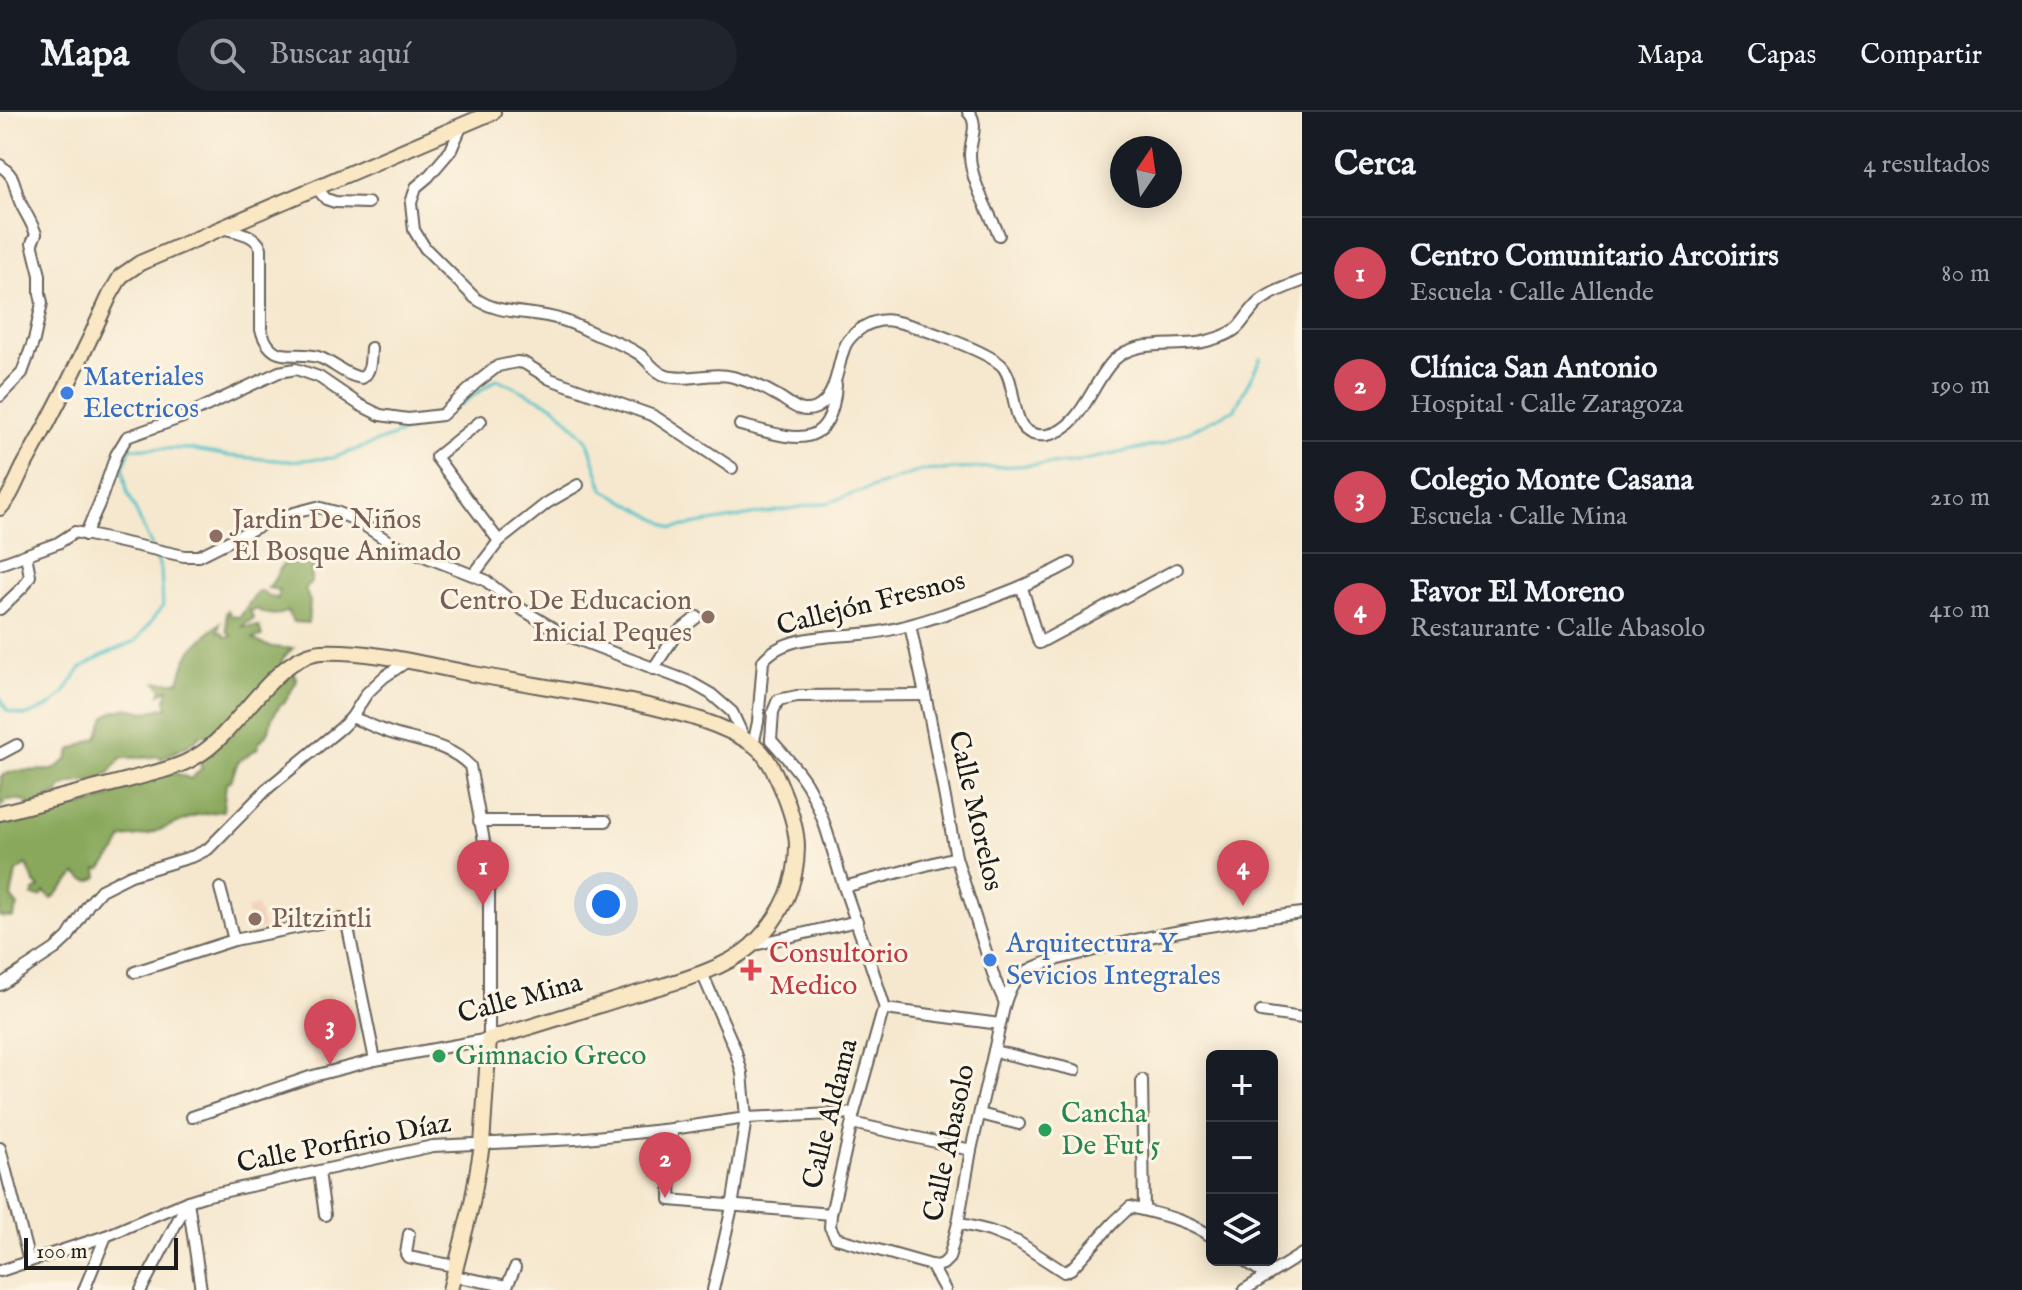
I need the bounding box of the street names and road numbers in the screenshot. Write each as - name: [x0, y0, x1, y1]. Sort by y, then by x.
- street label: Callejón Fresnos: [773, 564, 969, 644]
- street label: Calle Morelos: [940, 728, 1010, 894]
- street label: Calle Mina: [454, 965, 587, 1032]
- street label: Calle Aldama: [795, 1034, 867, 1193]
- street label: Calle Abasolo: [916, 1061, 984, 1225]
- street label: Calle Porfirio Díaz: [234, 1106, 454, 1182]

